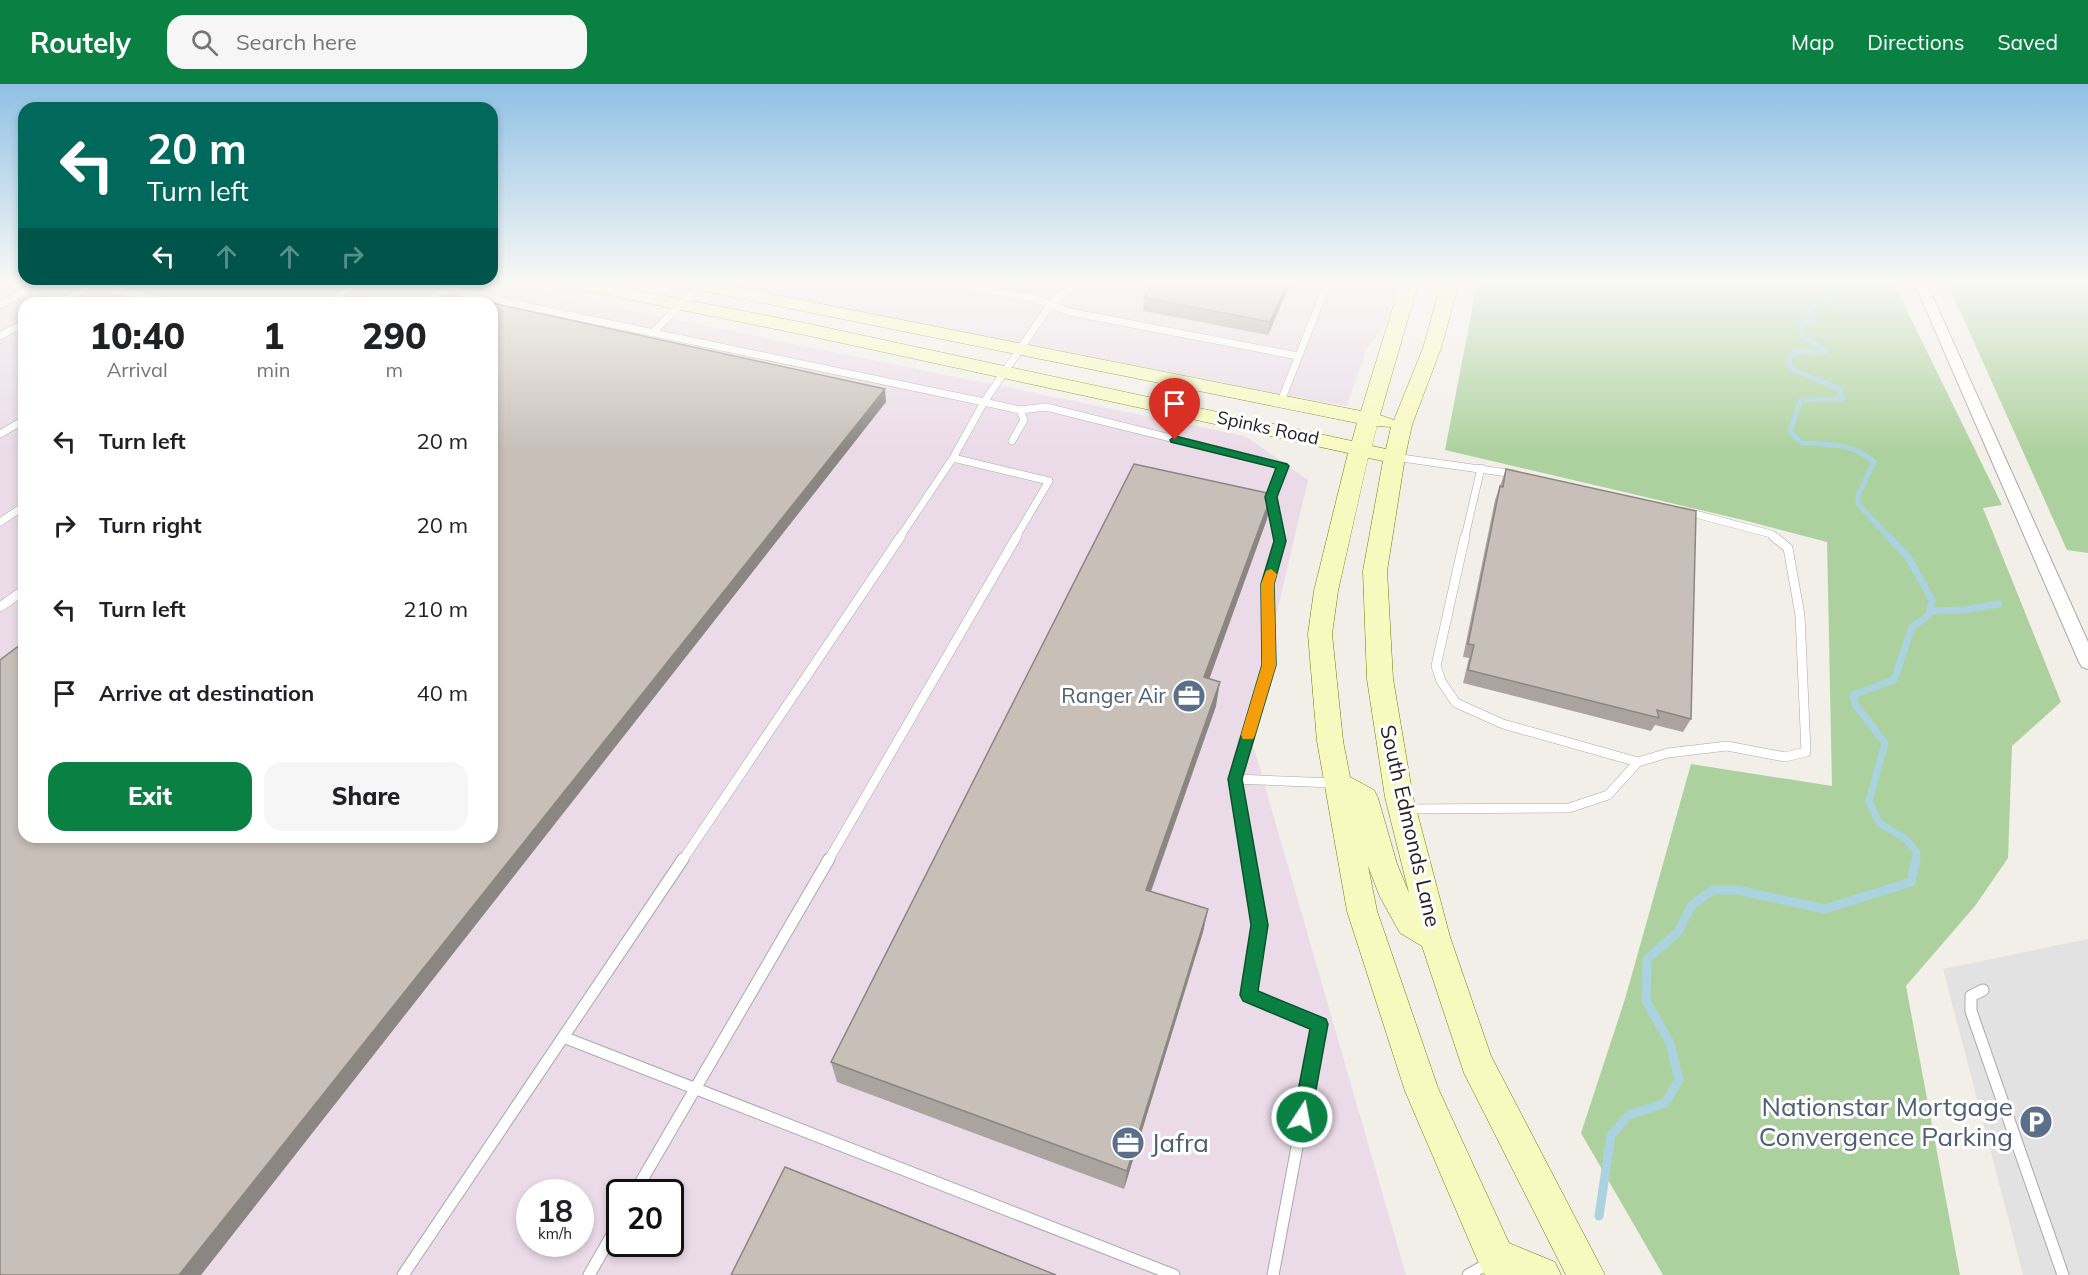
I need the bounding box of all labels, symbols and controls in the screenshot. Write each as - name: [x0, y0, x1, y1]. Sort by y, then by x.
- search box: [167, 15, 587, 69]
- text: Routely: [30, 25, 131, 60]
- icon: search: [188, 26, 221, 59]
- text: Search here: [236, 28, 357, 56]
- text: Map: [1791, 29, 1834, 55]
- text: Directions: [1867, 29, 1964, 55]
- text: Saved: [1997, 29, 2058, 55]
- text: 20 m: [147, 122, 247, 175]
- icon: left: [48, 126, 126, 204]
- text: Turn left: [147, 174, 249, 208]
- icon: left: [147, 240, 180, 273]
- icon: ahead: [210, 240, 243, 273]
- icon: ahead: [273, 240, 306, 273]
- icon: right: [336, 240, 369, 273]
- text: 10:40: [89, 313, 185, 358]
- text: 1: [263, 313, 284, 358]
- text: 290: [362, 313, 427, 358]
- text: Arrival: [107, 357, 168, 382]
- text: min: [256, 357, 291, 382]
- text: m: [385, 357, 403, 382]
- pin: [1149, 378, 1200, 440]
- icon: arrive: [1158, 387, 1191, 420]
- street label: Spinks Road: [1215, 405, 1321, 450]
- icon: left: [48, 425, 81, 458]
- text: Turn left: [99, 427, 186, 455]
- text: 20 m: [417, 427, 468, 455]
- icon: right: [48, 509, 81, 542]
- text: Turn right: [99, 511, 202, 539]
- text: 20 m: [417, 511, 468, 539]
- icon: left: [48, 593, 81, 626]
- text: Turn left: [99, 595, 186, 623]
- text: 210 m: [403, 595, 468, 623]
- icon: arrive: [48, 677, 81, 710]
- office icon: Ranger Air: [1171, 678, 1207, 714]
- text: Arrive at destination: [99, 679, 314, 707]
- text: 40 m: [417, 679, 468, 707]
- place label: Ranger Air: [1061, 682, 1166, 708]
- street label: South Edmonds Lane: [1375, 722, 1447, 929]
- button: Exit: [48, 762, 252, 831]
- button: Share: [264, 762, 468, 831]
- position arrow: [1270, 1085, 1334, 1149]
- place label: Nationstar Mortgage Convergence Parking: [1759, 1090, 2013, 1153]
- parking icon: Nationstar Mortgage Convergence Parking: [2018, 1104, 2054, 1140]
- office icon: Jafra: [1110, 1125, 1146, 1161]
- place label: Jafra: [1151, 1126, 1209, 1159]
- speed limit sign: 20: [606, 1179, 684, 1257]
- text: 18: [537, 1192, 573, 1230]
- text: km/h: [538, 1224, 572, 1243]

